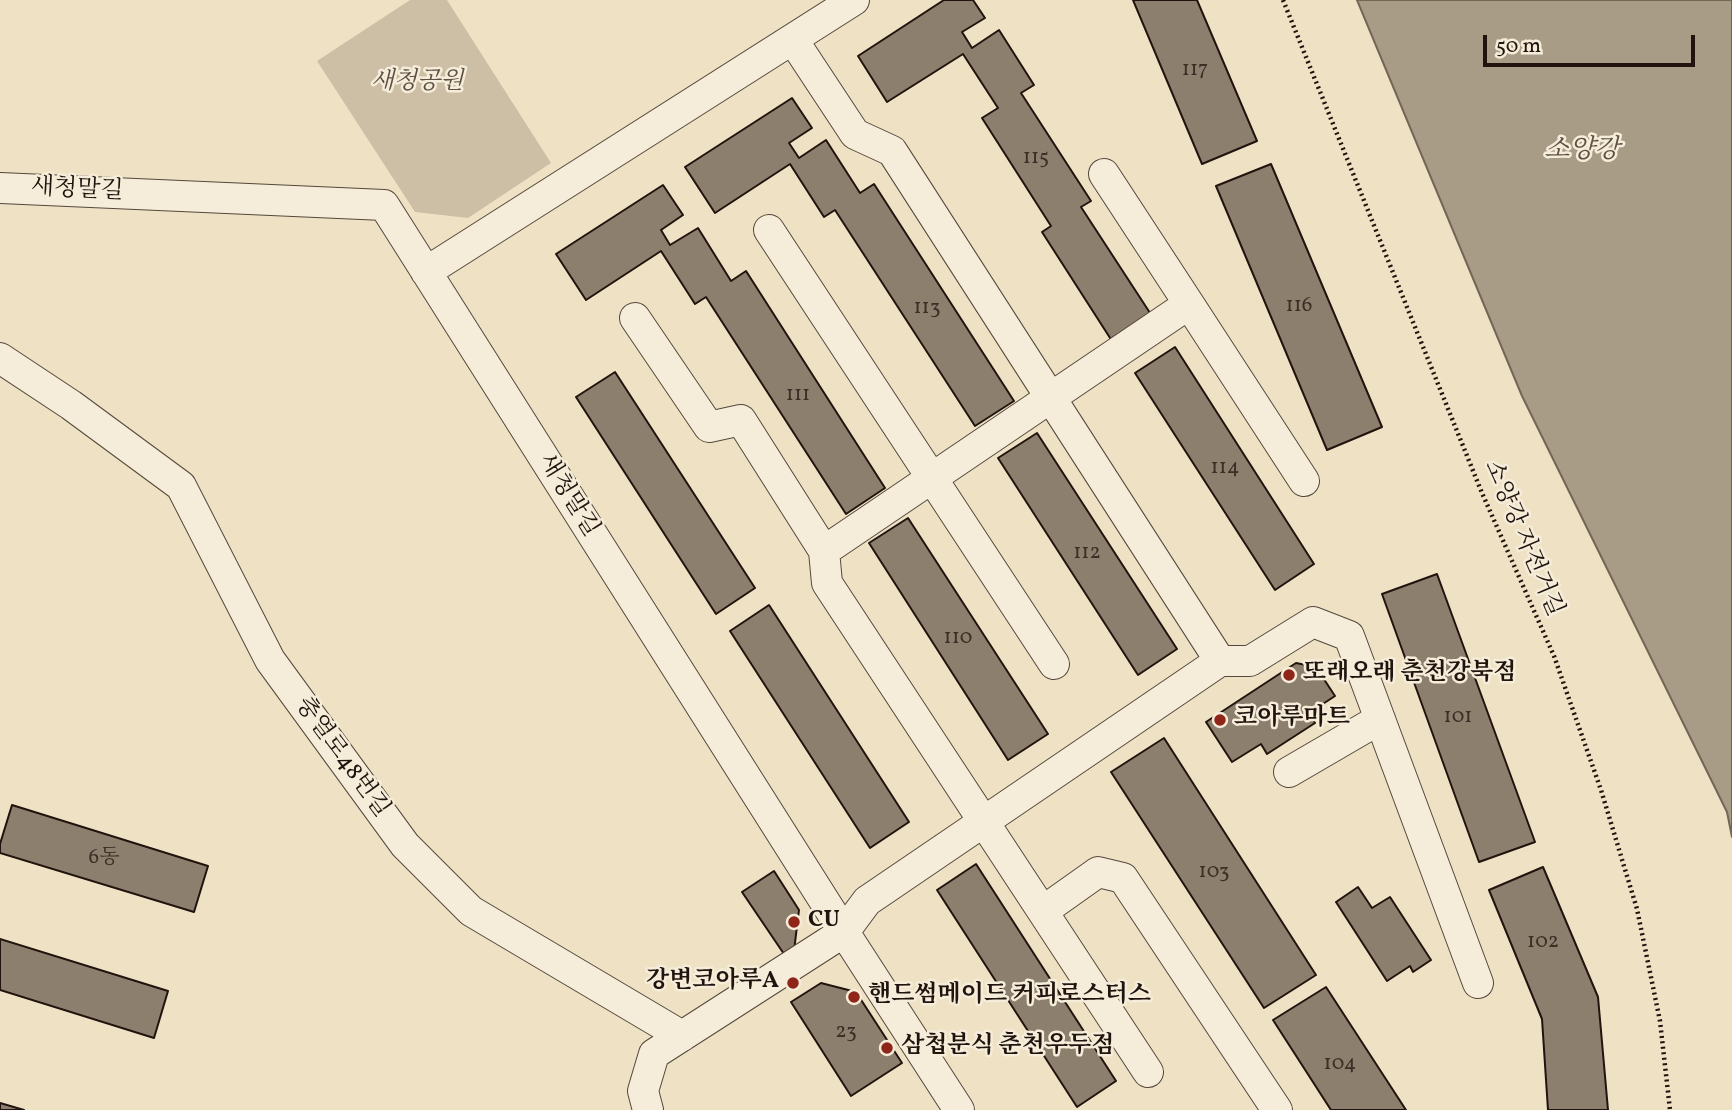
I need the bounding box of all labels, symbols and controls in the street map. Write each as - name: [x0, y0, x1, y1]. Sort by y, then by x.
- scale bar: [1487, 21, 1699, 65]
- text: 50 m: [1496, 32, 1541, 61]
- house number: 117: [1182, 58, 1208, 84]
- park label: 새청공원: [371, 70, 463, 98]
- water label: 소양강: [1544, 136, 1620, 168]
- house number: 115: [1023, 146, 1049, 172]
- street label: 새청말길: [30, 174, 124, 208]
- house number: 116: [1286, 294, 1312, 320]
- house number: 113: [913, 296, 941, 322]
- house number: 111: [786, 383, 810, 409]
- street label: 새청말길: [530, 449, 604, 543]
- house number: 114: [1211, 456, 1239, 482]
- street label: 소양강 자전거길: [1476, 456, 1568, 622]
- house number: 112: [1073, 541, 1101, 567]
- house number: 110: [944, 626, 972, 652]
- place label: 또래오래 춘천강북점: [1303, 661, 1516, 689]
- marker: 또래오래 춘천강북점: [1281, 667, 1297, 683]
- street label: 충열로48번길: [288, 692, 394, 824]
- house number: 101: [1444, 705, 1472, 731]
- place label: 코아루마트: [1234, 706, 1350, 734]
- marker: 코아루마트: [1212, 712, 1228, 728]
- house number: 6동: [89, 846, 119, 872]
- house number: 103: [1199, 860, 1229, 886]
- place label: CU: [808, 908, 840, 936]
- marker: CU: [786, 914, 802, 930]
- house number: 102: [1527, 930, 1559, 956]
- place label: 강변코아루A: [646, 969, 779, 997]
- marker: 강변코아루A: [785, 975, 801, 991]
- place label: 핸드썸메이드 커피로스터스: [868, 983, 1151, 1011]
- marker: 핸드썸메이드 커피로스터스: [846, 989, 862, 1005]
- house number: 23: [835, 1020, 857, 1046]
- place label: 삼첩분식 춘천우두점: [901, 1034, 1114, 1062]
- marker: 삼첩분식 춘천우두점: [879, 1040, 895, 1056]
- house number: 104: [1324, 1052, 1356, 1078]

